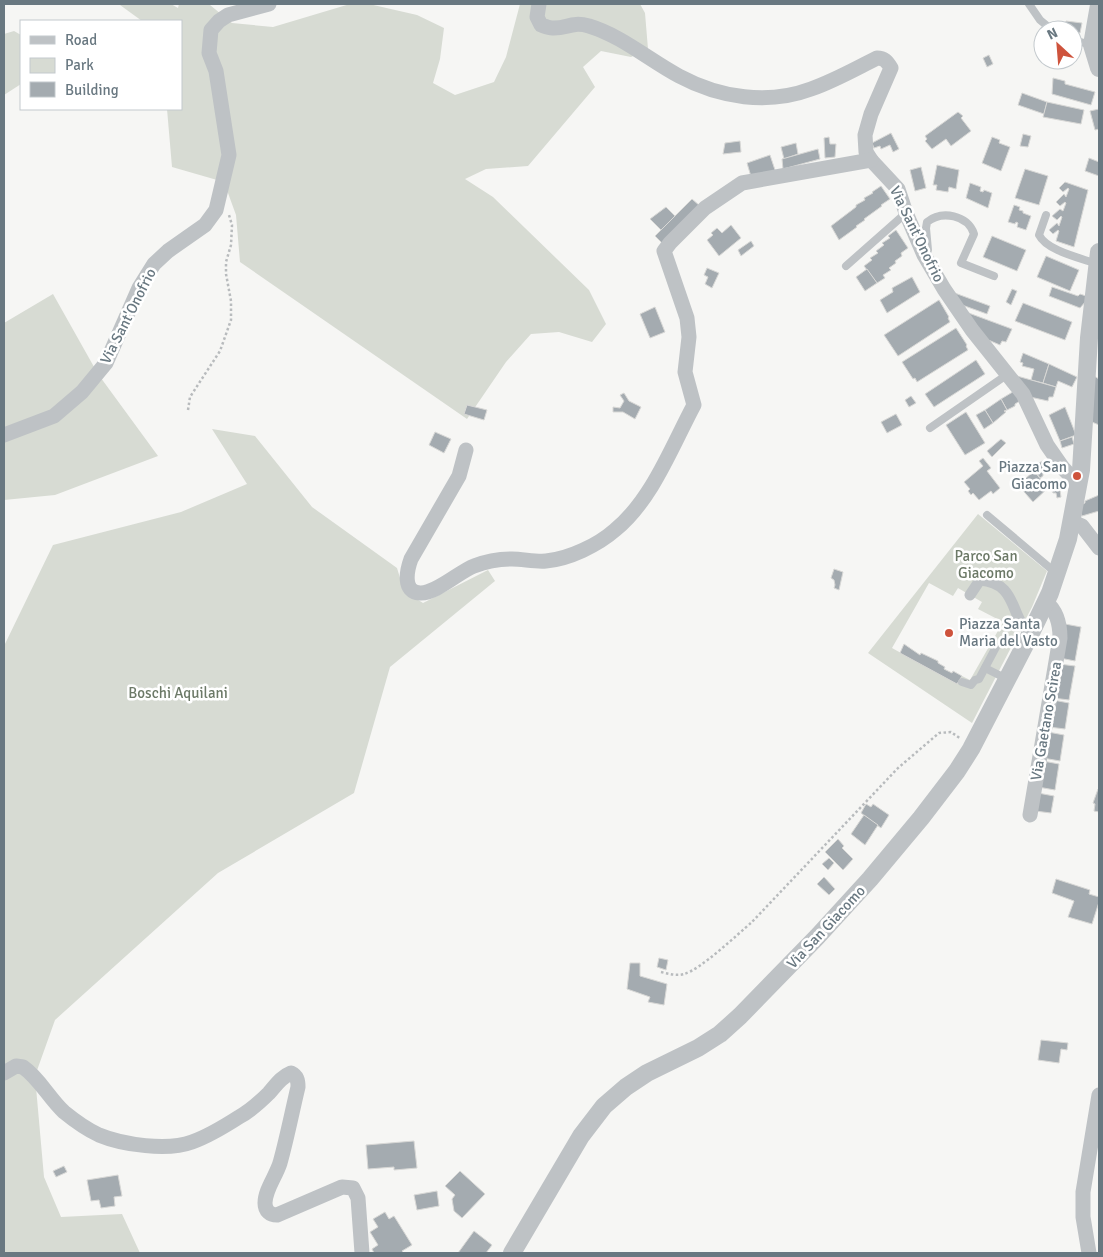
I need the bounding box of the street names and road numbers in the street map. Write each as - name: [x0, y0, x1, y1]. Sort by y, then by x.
- street label: Via Sant'Onofrio: [886, 183, 948, 285]
- street label: Via Sant'Onofrio: [96, 265, 160, 367]
- street label: Via Gaetano Scirea: [1027, 660, 1065, 782]
- street label: Via San Giacomo: [783, 882, 869, 972]

